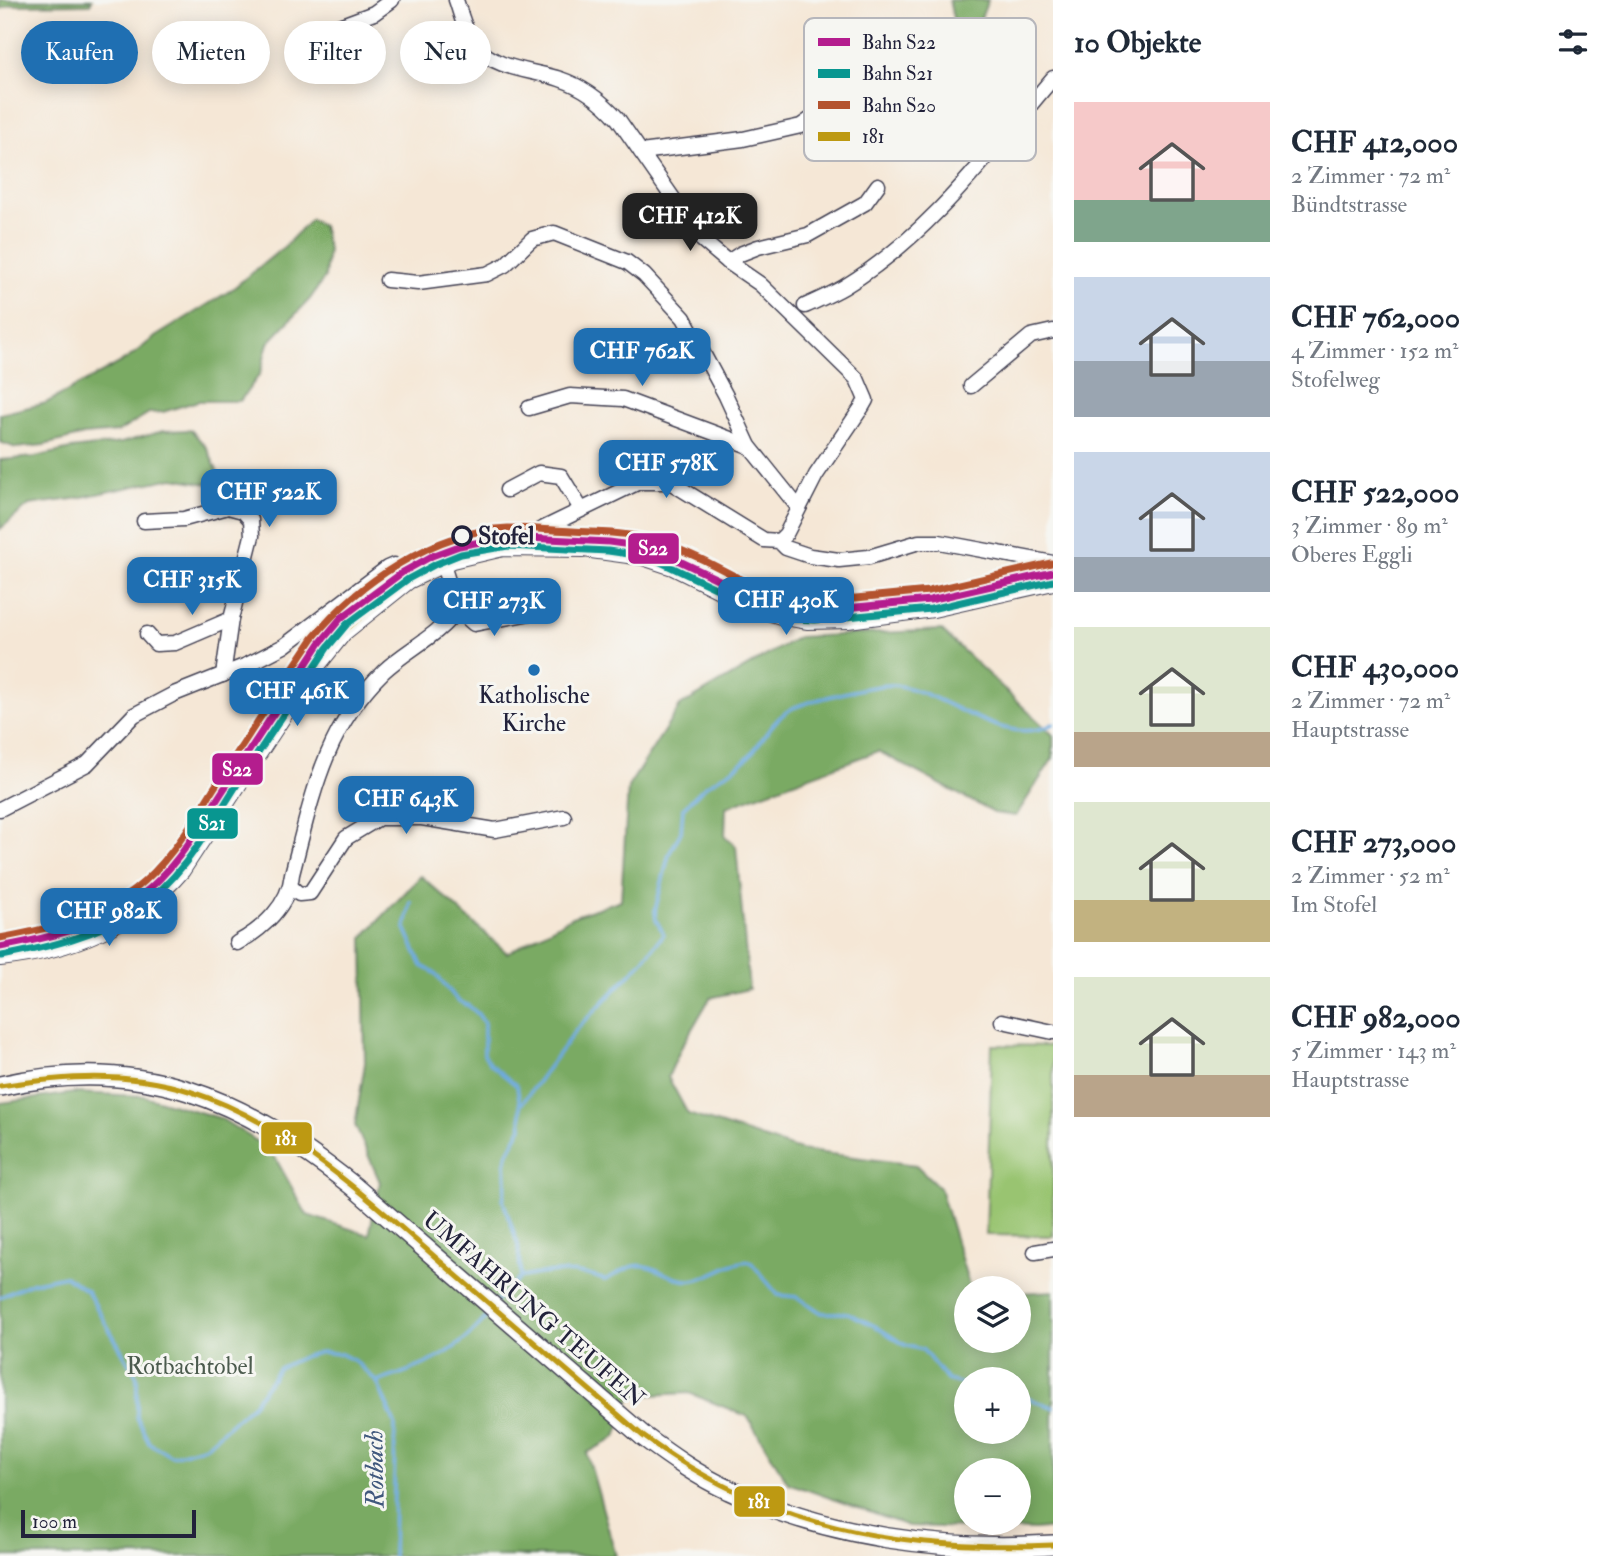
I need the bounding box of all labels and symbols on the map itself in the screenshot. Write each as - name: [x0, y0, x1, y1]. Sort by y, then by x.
- legend: [804, 18, 1036, 161]
- text: Bahn S22: [862, 31, 936, 55]
- text: Bahn S21: [862, 62, 933, 86]
- text: Bahn S20: [862, 94, 936, 118]
- text: 181: [862, 125, 884, 149]
- pin: CHF 412K: [618, 194, 762, 253]
- pin: CHF 762K: [570, 328, 714, 388]
- pin: CHF 578K: [594, 440, 738, 500]
- pin: CHF 522K: [197, 470, 341, 529]
- place label: Stofel: [478, 521, 535, 552]
- marker: Stofel: [452, 526, 472, 546]
- line badge: S22: [627, 532, 680, 565]
- text: S22: [638, 537, 668, 561]
- pin: CHF 315K: [120, 558, 264, 617]
- pin: CHF 273K: [422, 578, 566, 638]
- pin: CHF 430K: [714, 578, 858, 637]
- marker: Katholische Kirche: [526, 662, 542, 678]
- pin: CHF 461K: [225, 668, 369, 728]
- place label: Katholische Kirche: [478, 680, 590, 739]
- line badge: S22: [211, 752, 264, 786]
- text: S22: [222, 758, 252, 782]
- pin: CHF 643K: [334, 776, 478, 836]
- line badge: S21: [186, 807, 239, 840]
- text: S21: [199, 812, 226, 836]
- pin: CHF 982K: [37, 888, 181, 948]
- line badge: 181: [260, 1121, 313, 1155]
- text: 181: [275, 1127, 297, 1151]
- street label: UMFAHRUNG TEUFEN: [416, 1204, 652, 1415]
- park label: Rotbachtobel: [126, 1351, 254, 1382]
- water label: Rotbach: [358, 1430, 392, 1509]
- line badge: 181: [733, 1485, 786, 1518]
- text: 181: [748, 1490, 770, 1514]
- scale bar: [21, 1507, 196, 1539]

